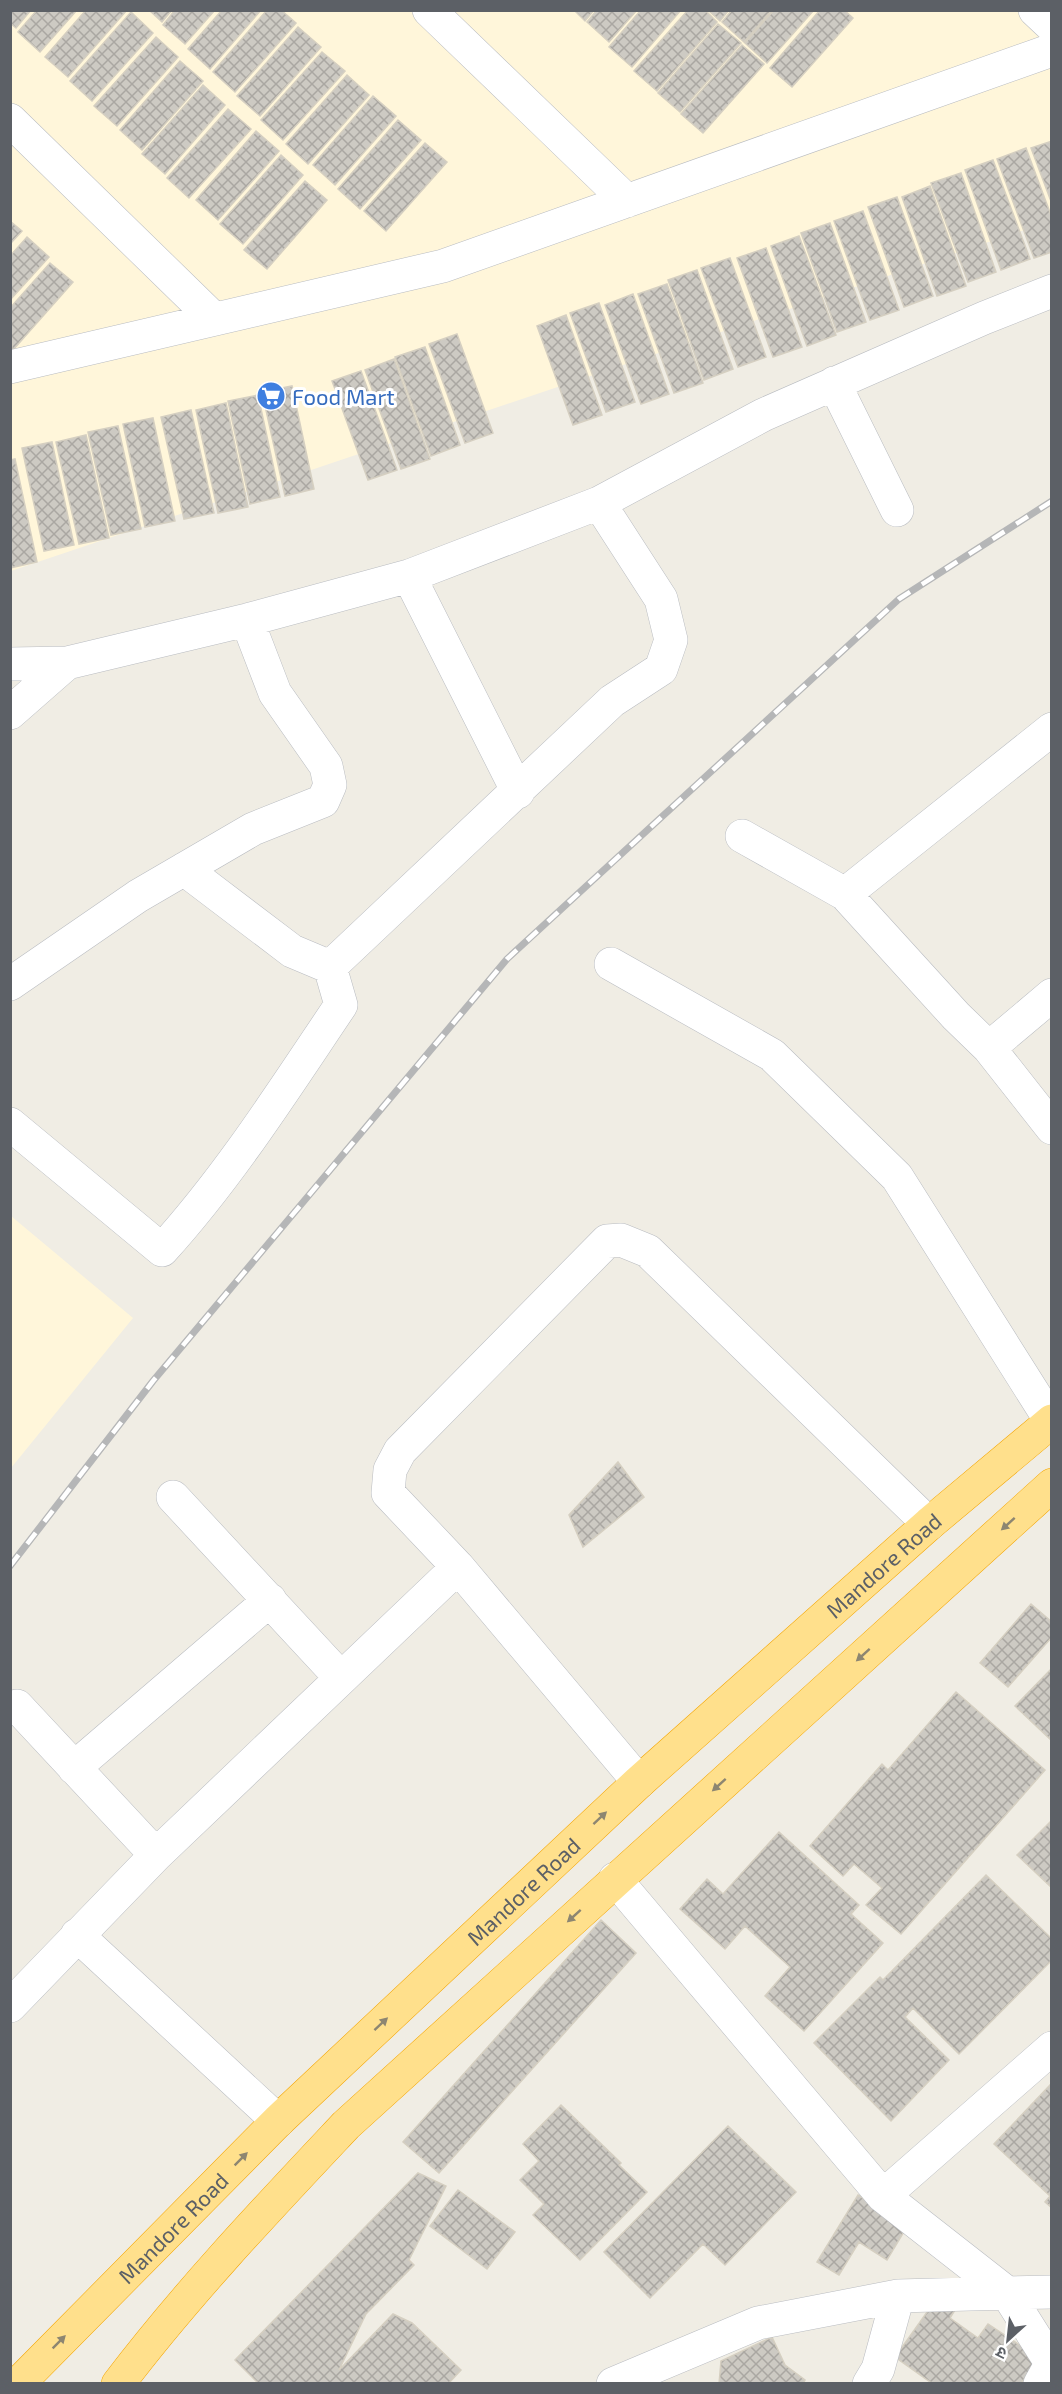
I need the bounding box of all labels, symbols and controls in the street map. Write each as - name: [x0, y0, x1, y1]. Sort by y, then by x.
- supermarket icon: Food Mart: [255, 380, 287, 412]
- place label: Food Mart: [292, 383, 395, 409]
- street label: Mandore Road: [820, 1507, 946, 1623]
- one-way arrow: [1001, 1517, 1016, 1530]
- one-way arrow: [856, 1648, 871, 1662]
- one-way arrow: [712, 1778, 726, 1792]
- one-way arrow: [593, 1812, 607, 1826]
- street label: Mandore Road: [461, 1832, 585, 1950]
- one-way arrow: [567, 1909, 581, 1923]
- one-way arrow: [374, 2017, 389, 2031]
- one-way arrow: [233, 2152, 247, 2166]
- street label: Mandore Road: [112, 2167, 233, 2288]
- north arrow: [978, 2310, 1038, 2370]
- one-way arrow: [52, 2334, 66, 2349]
- text: उ: [992, 2343, 1009, 2364]

